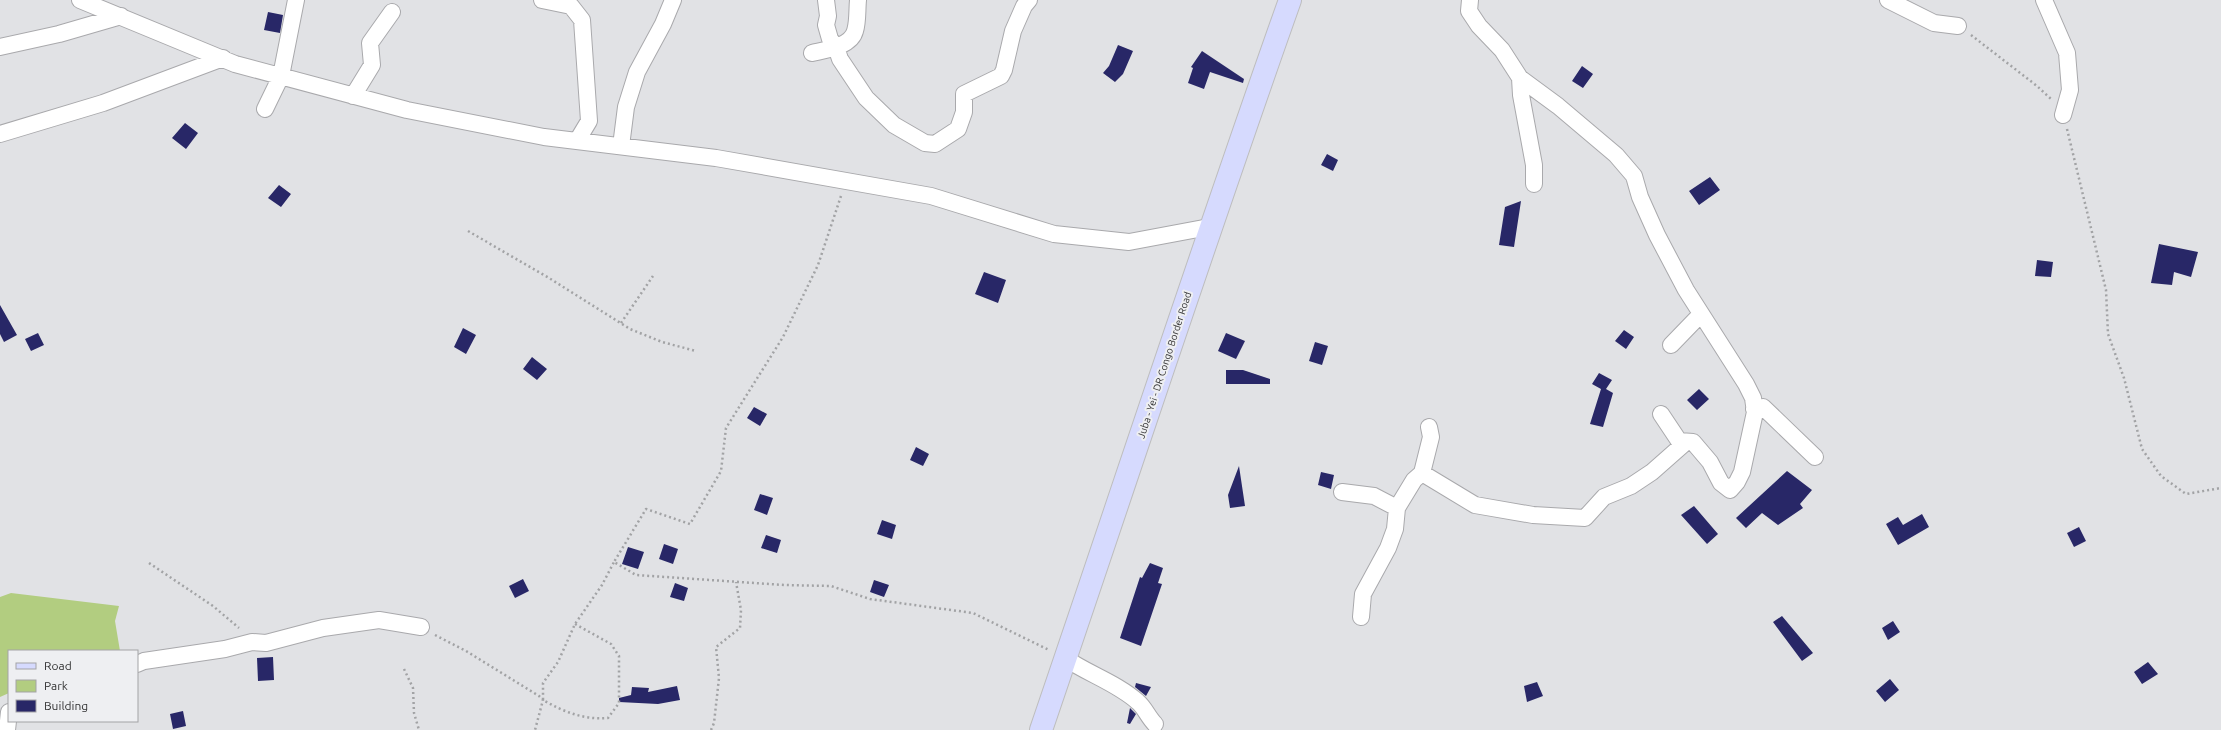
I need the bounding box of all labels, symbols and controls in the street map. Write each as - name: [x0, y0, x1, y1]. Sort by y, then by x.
- street label: Juba - Yei - DR Congo Border Road: [1136, 290, 1193, 440]
- legend: [8, 650, 138, 722]
- text: Road: [44, 659, 72, 672]
- text: Park: [44, 679, 68, 692]
- text: Building: [44, 699, 88, 712]

